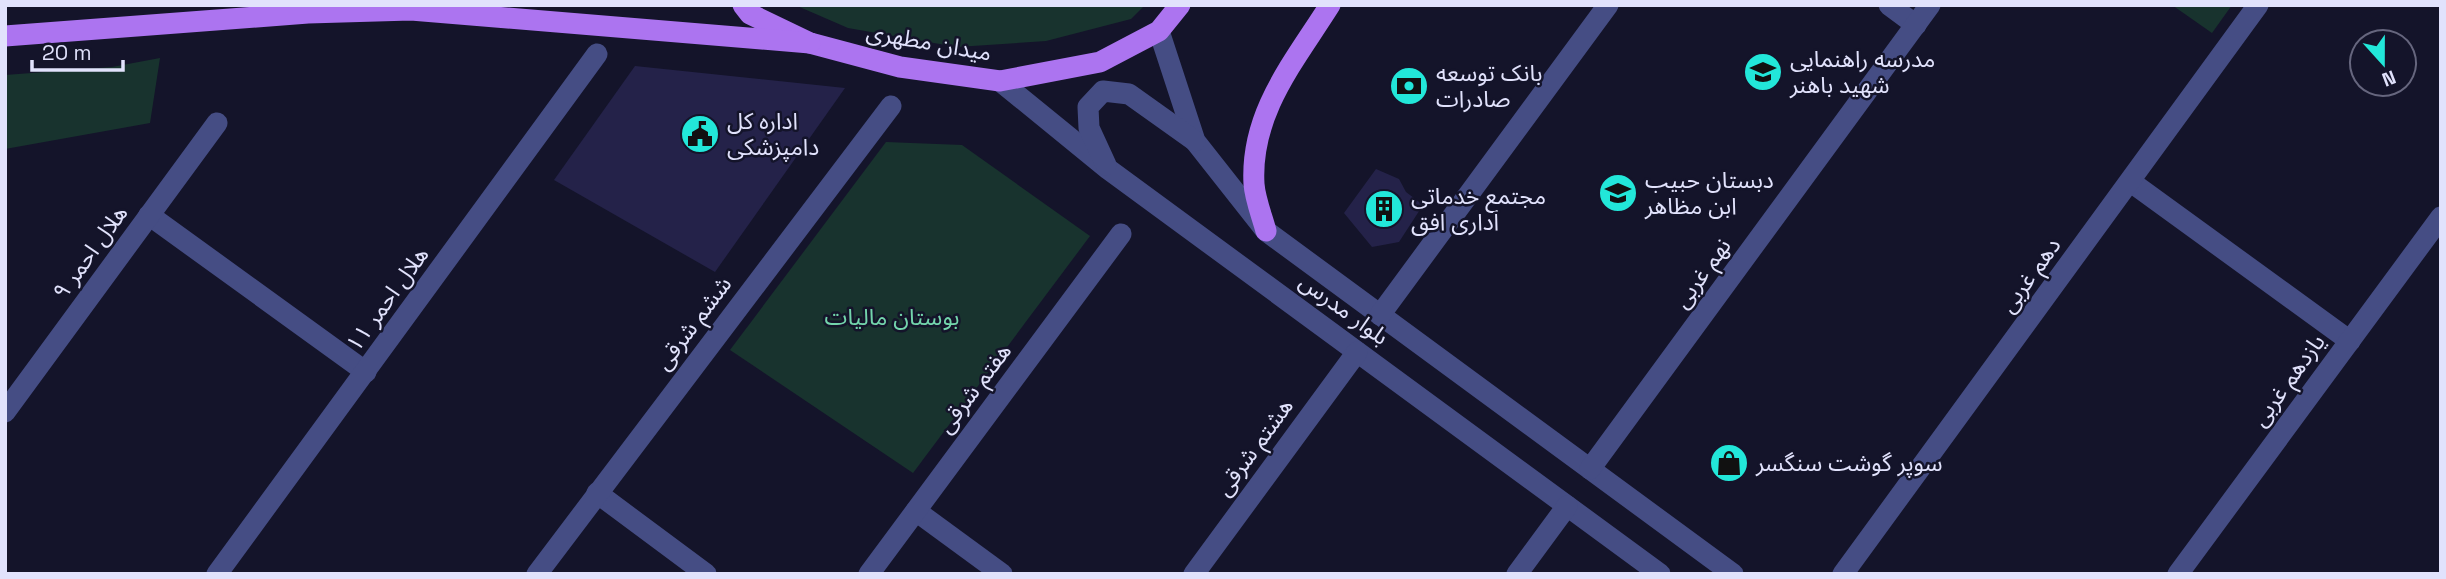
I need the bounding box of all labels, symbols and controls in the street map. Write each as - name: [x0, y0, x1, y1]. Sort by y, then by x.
- street label: میدان مطهری: [864, 16, 994, 68]
- scale bar: [32, 28, 122, 72]
- north arrow: [2348, 28, 2418, 98]
- text: 20 m: [42, 39, 92, 66]
- place label: مدرسه راهنمایی شهید باهنر: [1789, 44, 1935, 100]
- school or university icon: مدرسه راهنمایی شهید باهنر: [1742, 51, 1784, 93]
- place label: بانک توسعه صادرات: [1436, 58, 1542, 114]
- text: N: [2378, 64, 2399, 92]
- bank icon: بانک توسعه صادرات: [1388, 65, 1430, 107]
- place label: اداره کل دامپزشکی: [727, 106, 819, 162]
- public building icon: اداره کل دامپزشکی: [679, 113, 721, 155]
- place label: دبستان حبیب ابن مظاهر: [1644, 165, 1774, 221]
- school or university icon: دبستان حبیب ابن مظاهر: [1597, 172, 1639, 214]
- place label: مجتمع خدماتی اداری افق: [1411, 181, 1546, 237]
- building icon: مجتمع خدماتی اداری افق: [1363, 188, 1405, 230]
- street label: هلال احمر ۹: [46, 199, 134, 305]
- street label: دهم غربی: [1993, 231, 2069, 320]
- street label: نهم غربی: [1666, 232, 1739, 315]
- street label: هلال احمر ۱۱: [339, 241, 435, 357]
- street label: بلوار مدرس: [1293, 266, 1395, 352]
- street label: ششم شرقی: [648, 270, 740, 377]
- park label: بوستان مالیات: [825, 302, 959, 332]
- street label: یازدهم غربی: [2244, 328, 2333, 433]
- street label: هفتم شرقی: [930, 337, 1019, 440]
- street label: هشتم شرقی: [1208, 392, 1301, 503]
- shop icon: سوپر گوشت سنگسر: [1708, 442, 1750, 484]
- place label: سوپر گوشت سنگسر: [1755, 448, 1942, 478]

